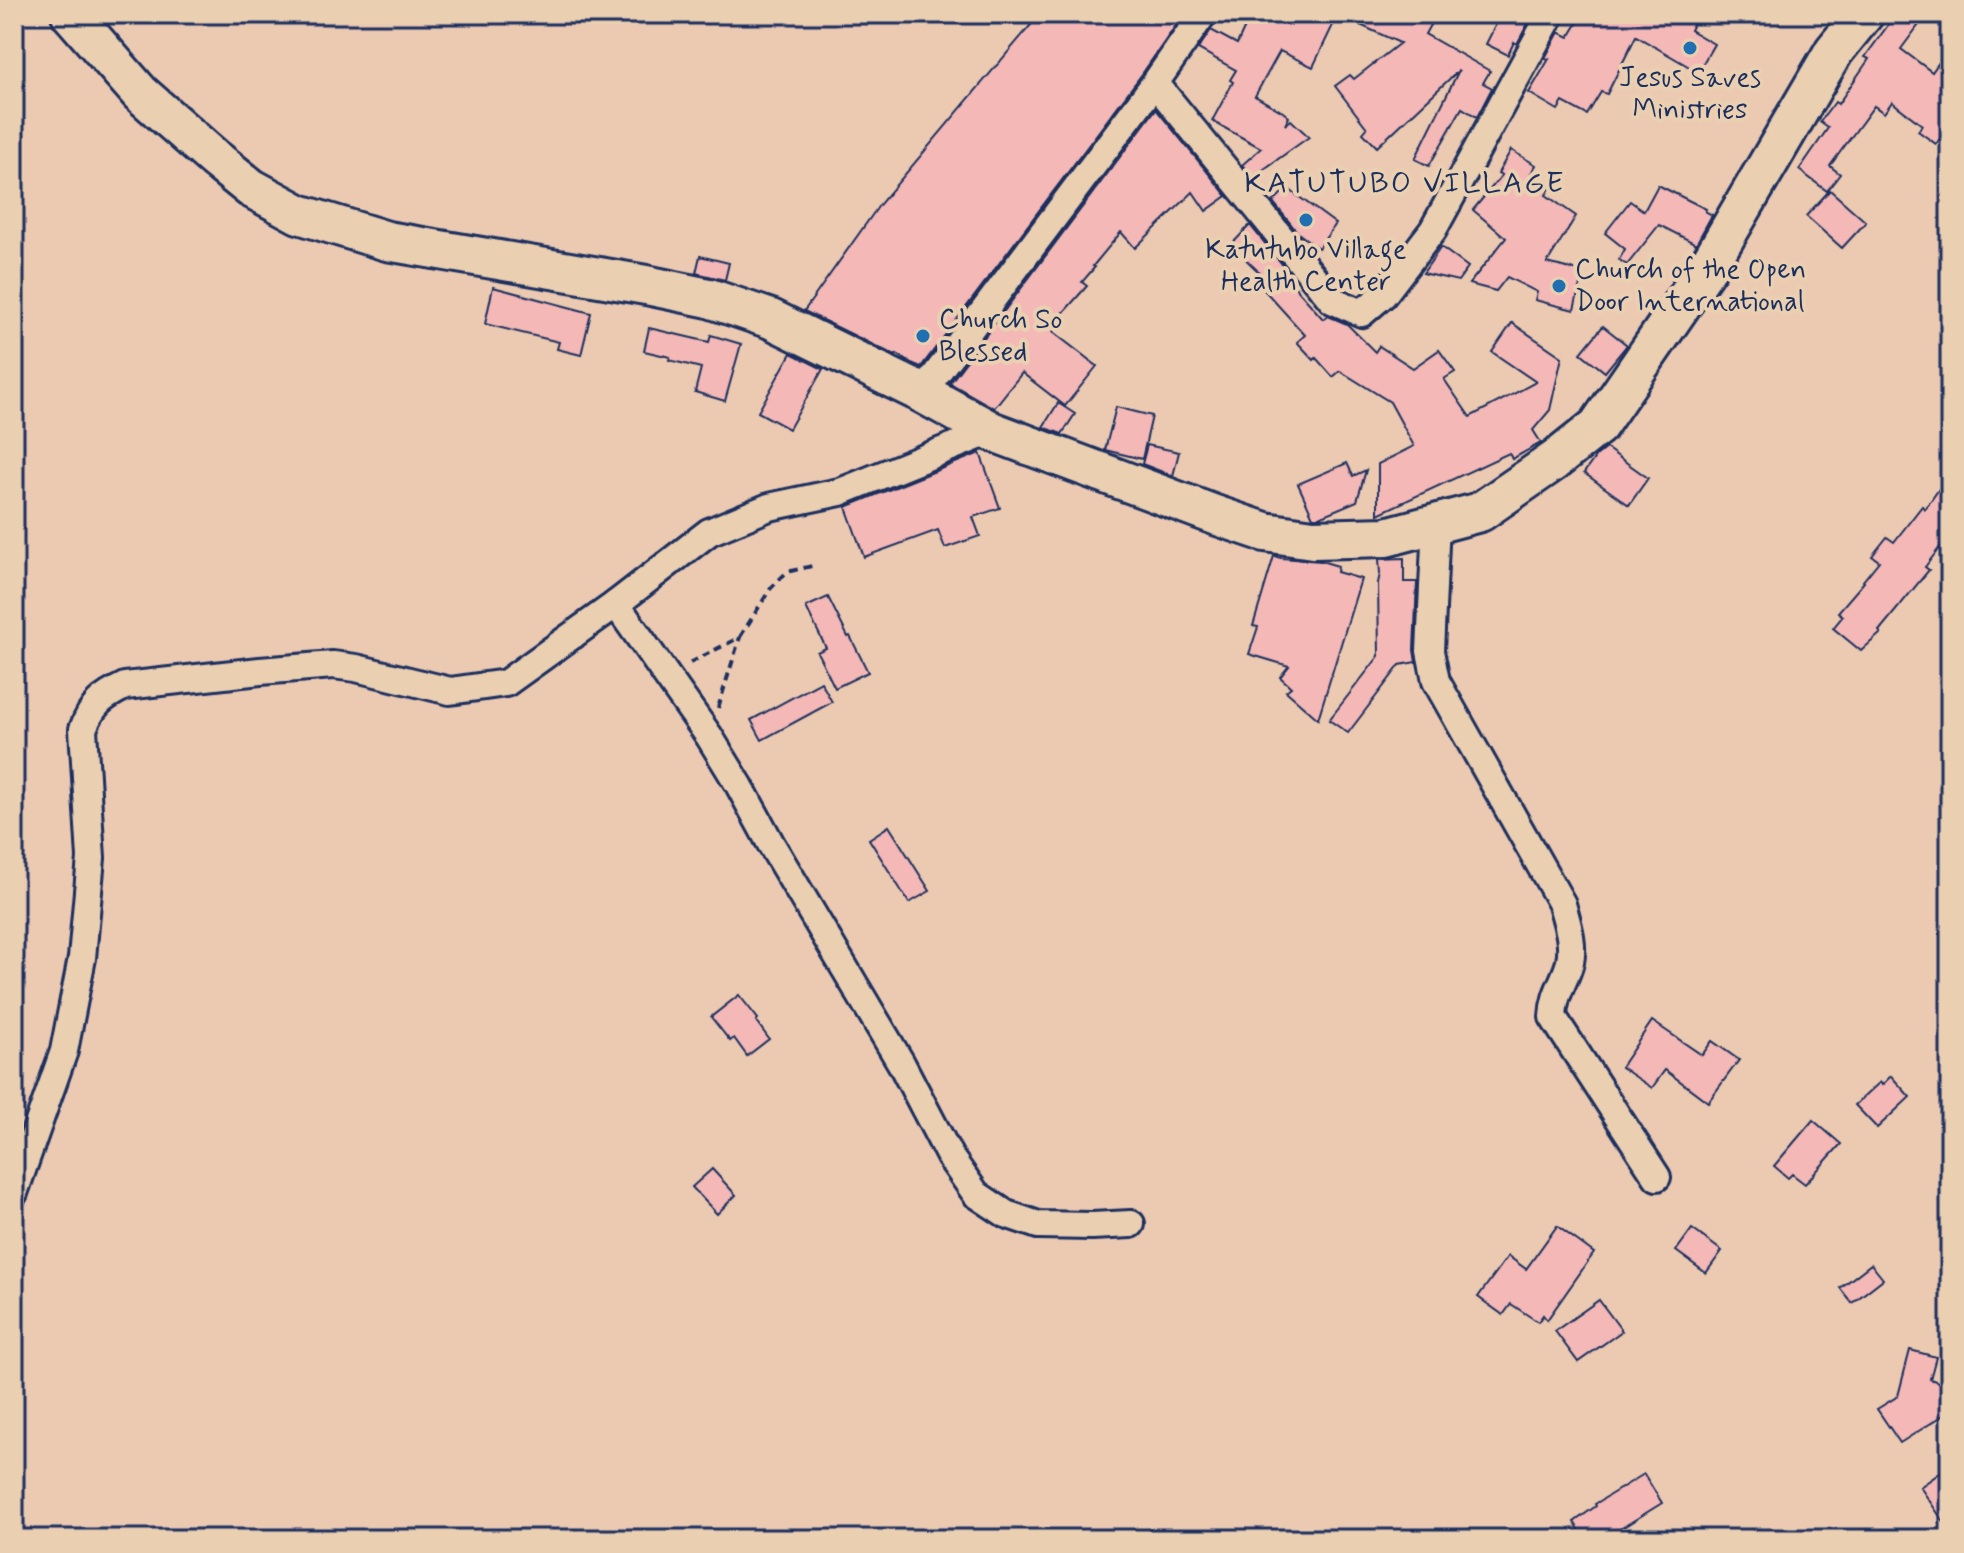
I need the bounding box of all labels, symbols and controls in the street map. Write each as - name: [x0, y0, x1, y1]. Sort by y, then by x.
- marker: Jesus Saves Ministries: [1681, 39, 1699, 57]
- place label: Jesus Saves Ministries: [1619, 60, 1761, 129]
- district label: KATUTUBO VILLAGE: [1244, 164, 1566, 203]
- marker: Katutubo Village Health Center: [1297, 211, 1315, 229]
- place label: Katutubo Village Health Center: [1205, 232, 1407, 301]
- place label: Church of the Open Door International: [1575, 252, 1806, 321]
- marker: Church of the Open Door International: [1550, 277, 1568, 295]
- place label: Church So Blessed: [939, 302, 1063, 371]
- marker: Church So Blessed: [914, 327, 932, 345]

